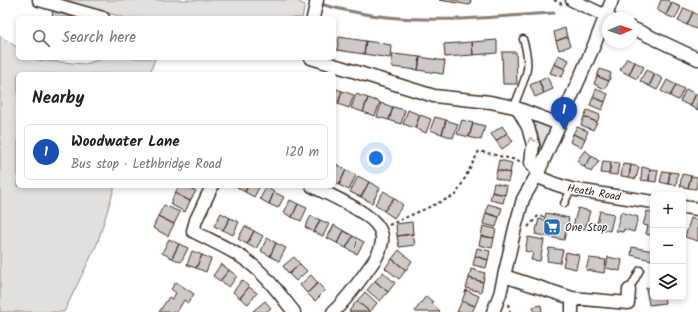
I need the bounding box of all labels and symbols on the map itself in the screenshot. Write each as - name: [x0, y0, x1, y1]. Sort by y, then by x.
- north arrow: [602, 12, 638, 48]
- pin: 1: [551, 97, 577, 130]
- one-way arrow: [527, 137, 536, 144]
- your location: [366, 148, 386, 168]
- street label: Heath Road: [566, 179, 623, 207]
- supermarket icon: One Stop: [542, 217, 562, 237]
- place label: One Stop: [565, 219, 608, 237]
- house number: 1: [354, 238, 357, 253]

